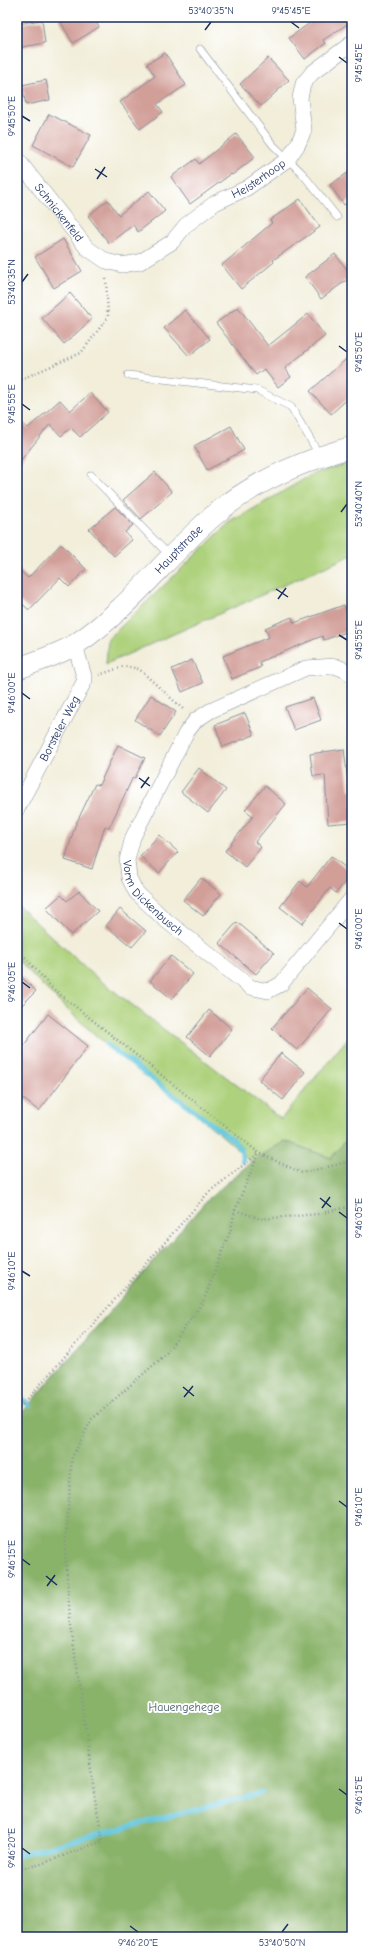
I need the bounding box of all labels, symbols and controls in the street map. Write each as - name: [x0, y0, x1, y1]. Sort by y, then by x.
- text: 53°40'35"N: [188, 5, 234, 17]
- text: 9°45'45"E: [271, 5, 311, 17]
- text: 9°45'45"E: [353, 43, 365, 83]
- text: 9°45'50"E: [6, 96, 18, 136]
- street label: Heisterhoop: [229, 156, 288, 201]
- street label: Schnickenfeld: [32, 180, 86, 244]
- text: 53°40'35"N: [6, 259, 18, 305]
- text: 9°45'50"E: [353, 332, 365, 372]
- text: 9°45'55"E: [6, 384, 18, 424]
- text: 53°40'40"N: [353, 481, 365, 527]
- street label: Hauptstraße: [152, 522, 205, 576]
- text: 9°45'55"E: [353, 620, 365, 660]
- text: 9°46'00"E: [6, 673, 18, 713]
- street label: Borsteler Weg: [36, 693, 82, 764]
- street label: Vorm Dickenbusch: [120, 860, 186, 938]
- text: 9°46'00"E: [353, 909, 365, 949]
- text: 9°46'05"E: [6, 962, 18, 1002]
- text: 9°46'05"E: [353, 1198, 365, 1238]
- text: 9°46'10"E: [6, 1252, 18, 1290]
- text: 9°46'10"E: [353, 1488, 365, 1526]
- text: 9°46'15"E: [6, 1540, 18, 1578]
- park label: Hauengehege: [149, 1700, 219, 1714]
- text: 9°46'15"E: [353, 1776, 365, 1814]
- text: 9°46'20"E: [6, 1828, 18, 1868]
- text: 9°46'20"E: [118, 1937, 158, 1949]
- text: 53°40'50"N: [259, 1937, 305, 1949]

